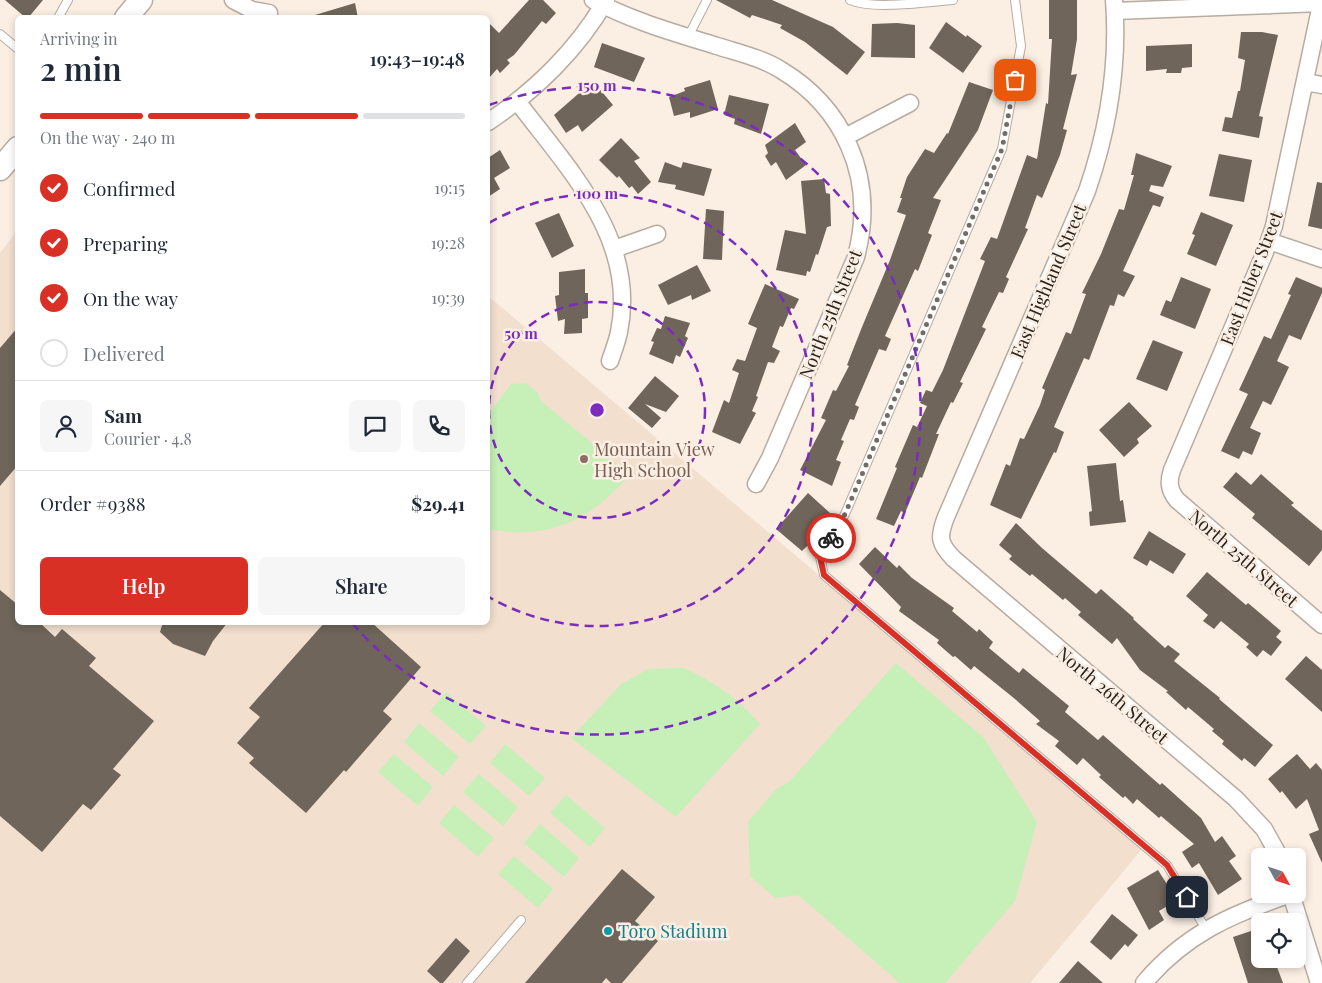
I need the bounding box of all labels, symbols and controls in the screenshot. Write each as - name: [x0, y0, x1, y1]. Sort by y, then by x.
- text: Arriving in: [40, 28, 118, 49]
- text: 19:43–19:48: [370, 45, 465, 71]
- text: 2 min: [40, 46, 122, 89]
- pin: [994, 59, 1036, 101]
- icon: bag: [1001, 66, 1029, 94]
- text: 150 m: [577, 75, 617, 95]
- text: On the way · 240 m: [40, 127, 175, 148]
- icon: check: [40, 174, 68, 202]
- text: Confirmed: [83, 175, 176, 201]
- text: 19:15: [434, 177, 465, 198]
- text: 100 m: [576, 183, 619, 203]
- street label: East Highland Street: [1005, 200, 1092, 362]
- street label: East Huber Street: [1214, 207, 1288, 349]
- icon: check: [40, 229, 68, 257]
- text: Preparing: [83, 230, 168, 256]
- text: 19:28: [431, 232, 465, 253]
- street label: North 25th Street: [793, 245, 867, 382]
- icon: check: [40, 284, 68, 312]
- text: On the way: [83, 285, 178, 311]
- text: 19:39: [431, 287, 465, 308]
- text: 50 m: [504, 323, 538, 343]
- text: Delivered: [83, 340, 165, 366]
- button: person: [40, 400, 92, 452]
- button: chat: [349, 400, 401, 452]
- button: phone: [413, 400, 465, 452]
- centre of rings: [588, 401, 606, 419]
- text: Sam: [104, 402, 142, 428]
- text: Courier · 4.8: [104, 428, 192, 449]
- place label: Mountain View High School: [594, 437, 715, 482]
- marker: Mountain View High School: [578, 453, 590, 465]
- text: Order #9388: [40, 490, 146, 516]
- text: $29.41: [411, 490, 465, 516]
- street label: North 25th Street: [1184, 504, 1304, 613]
- courier: [806, 513, 856, 563]
- icon: bike: [817, 524, 845, 552]
- button: Help: [40, 557, 248, 615]
- button: Share: [258, 557, 465, 615]
- street label: North 26th Street: [1052, 641, 1175, 749]
- north arrow: [1251, 848, 1306, 902]
- map controls: [1251, 848, 1306, 968]
- pin: [1166, 876, 1208, 918]
- icon: home: [1173, 883, 1201, 911]
- button: locate: [1251, 913, 1306, 968]
- place label: Toro Stadium: [618, 919, 728, 943]
- marker: Toro Stadium: [602, 925, 614, 937]

